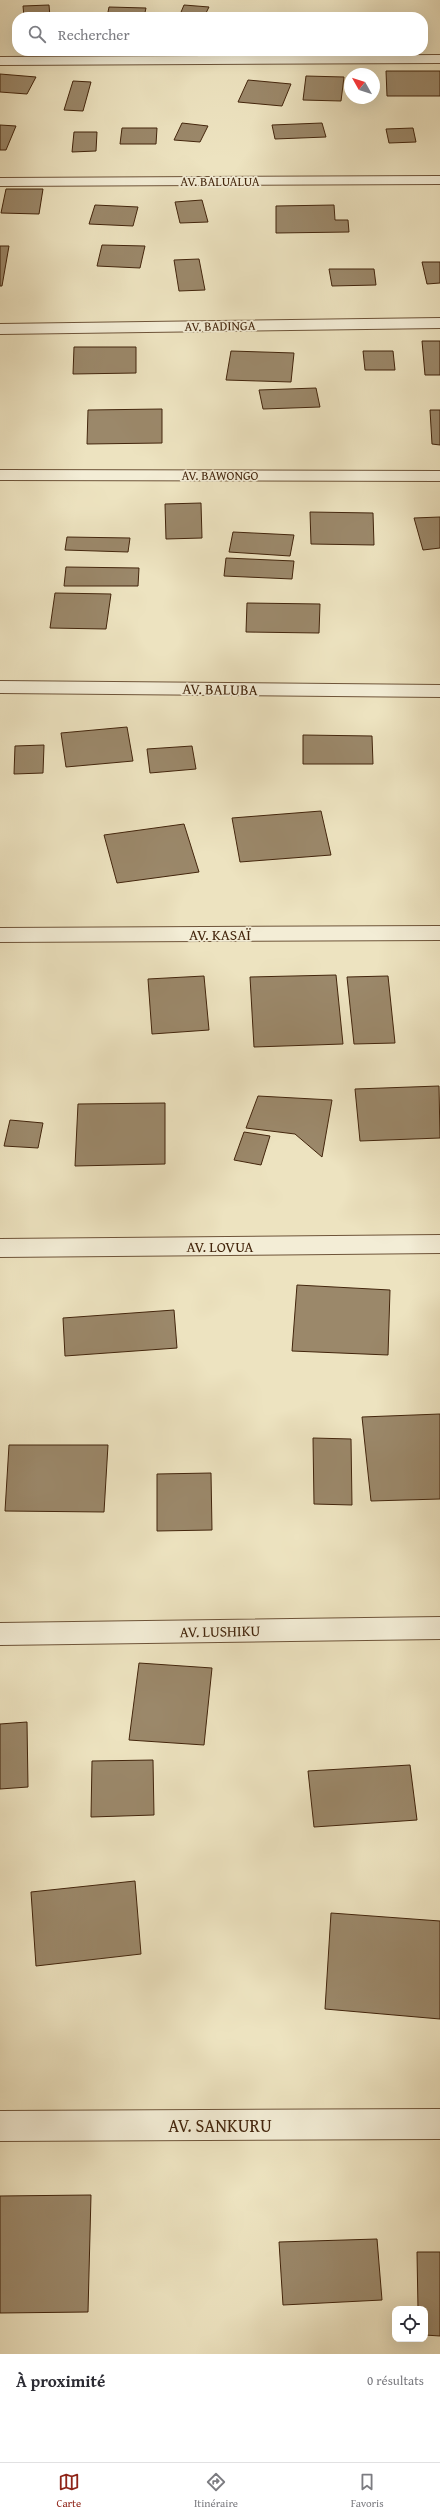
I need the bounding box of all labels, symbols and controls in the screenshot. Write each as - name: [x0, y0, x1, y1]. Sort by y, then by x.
- search box: [12, 12, 428, 56]
- icon: search: [26, 23, 48, 45]
- text: Rechercher: [58, 24, 130, 45]
- north arrow: [344, 68, 380, 104]
- street label: AV. BALUALUA: [180, 172, 260, 191]
- street label: AV. BADINGA: [184, 316, 256, 336]
- street label: AV. BAWONGO: [182, 466, 259, 485]
- street label: AV. BALUBA: [182, 678, 258, 700]
- street label: AV. KASAÏ: [189, 924, 251, 945]
- street label: AV. LOVUA: [187, 1236, 253, 1257]
- street label: AV. LUSHIKU: [180, 1620, 261, 1642]
- street label: AV. SANKURU: [168, 2112, 272, 2139]
- map controls: [392, 2306, 428, 2342]
- button: locate: [392, 2306, 428, 2342]
- text: À proximité: [16, 2368, 105, 2393]
- text: 0 résultats: [367, 2371, 424, 2390]
- tab: Carte: [56, 2471, 81, 2511]
- tab: Itinéraire: [194, 2471, 238, 2511]
- tab: Favoris: [351, 2471, 384, 2511]

